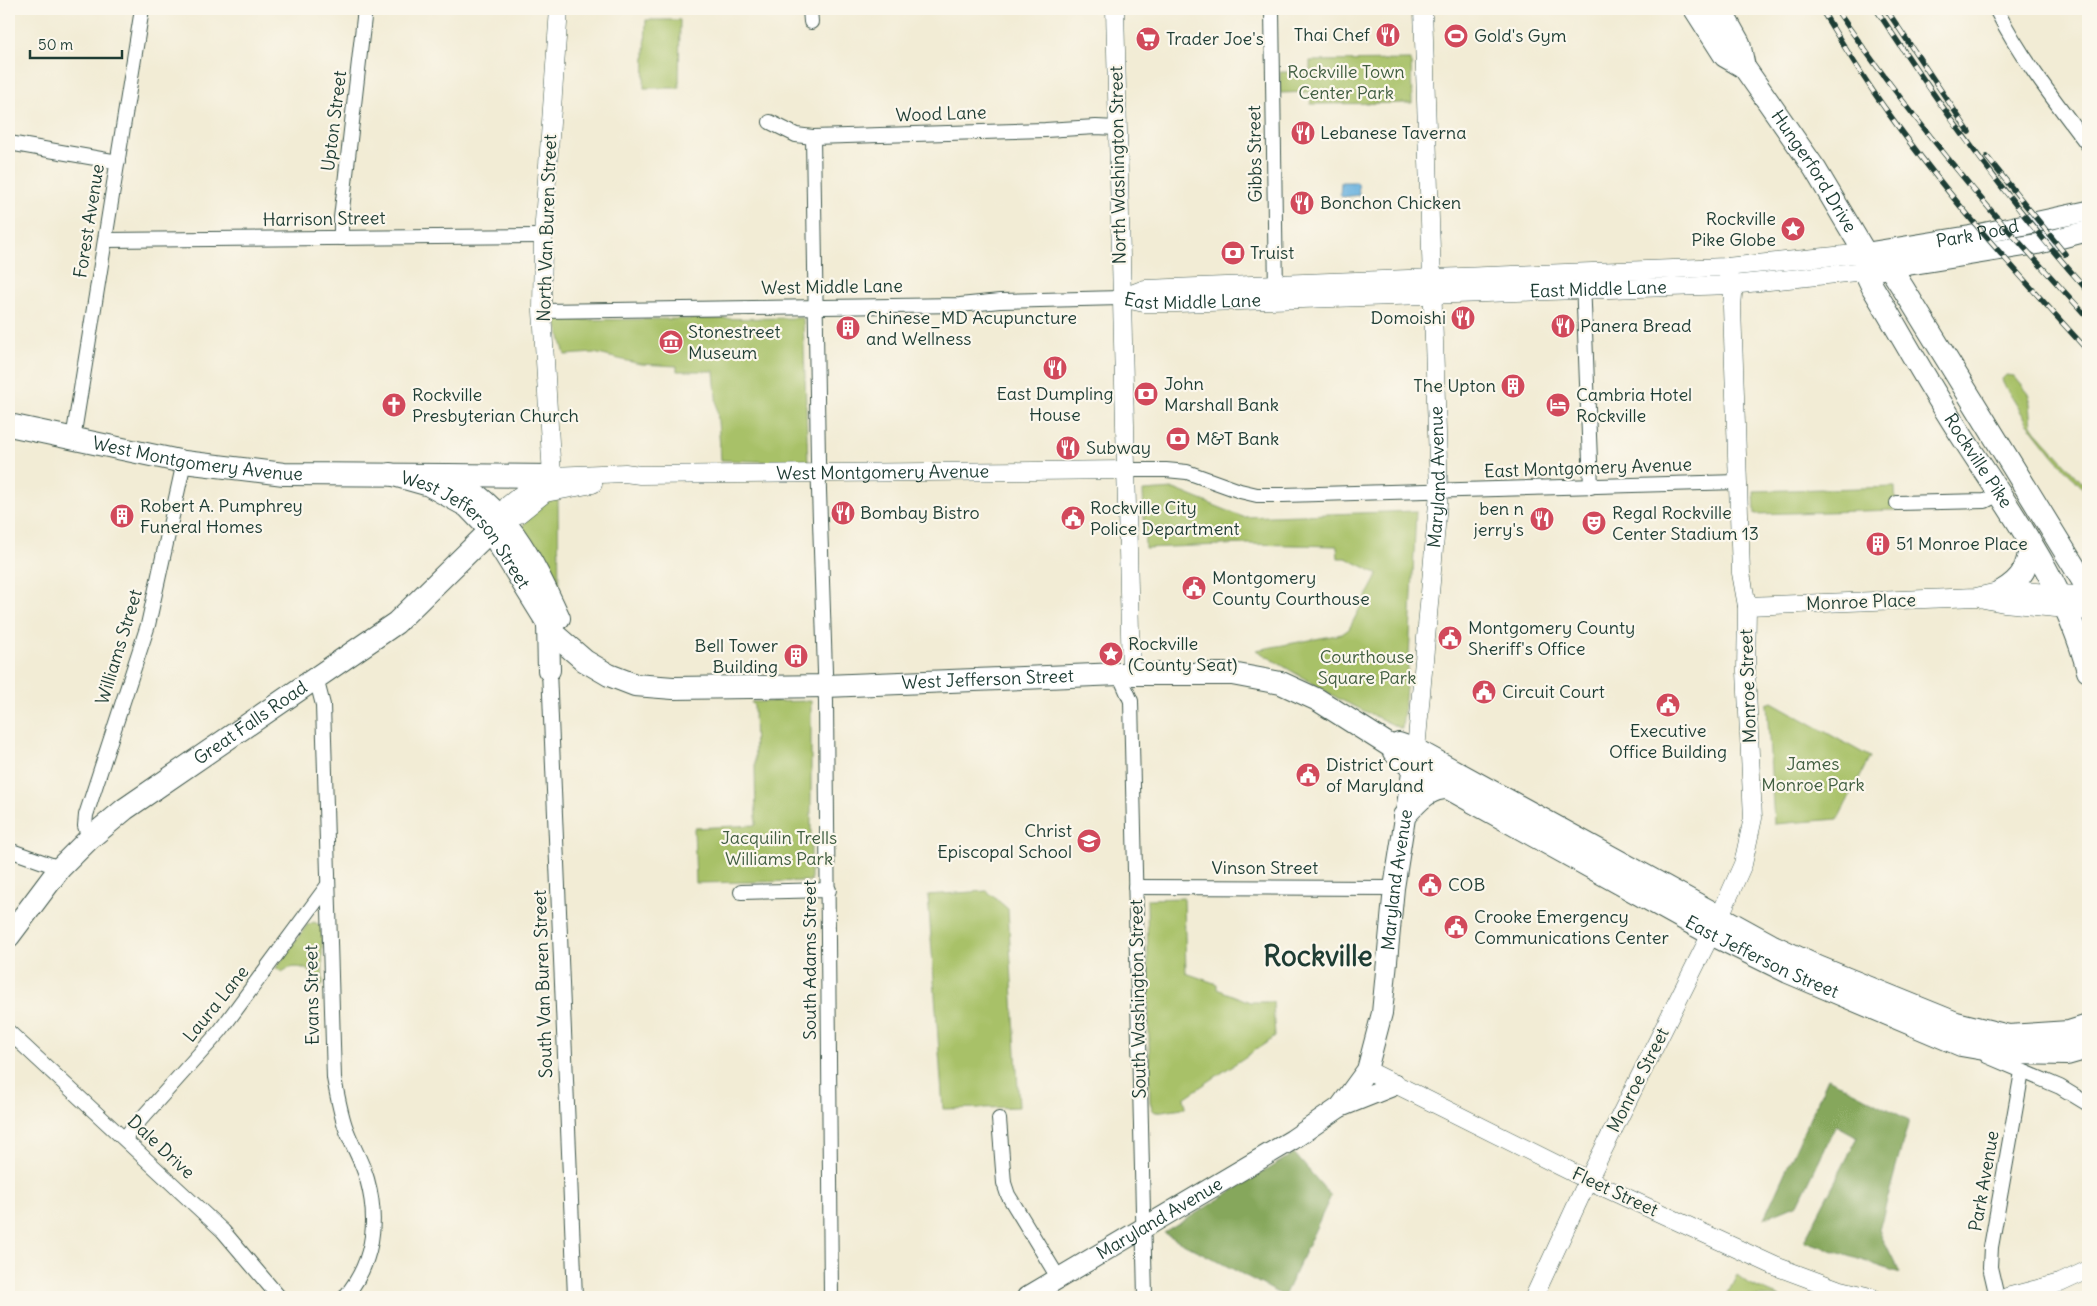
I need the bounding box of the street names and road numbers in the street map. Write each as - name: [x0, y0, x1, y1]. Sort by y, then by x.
- street label: North Washington Street: [1104, 66, 1131, 264]
- street label: Upton Street: [316, 69, 351, 173]
- street label: Wood Lane: [895, 100, 987, 127]
- street label: Gibbs Street: [1242, 105, 1267, 203]
- street label: Hungerford Drive: [1766, 105, 1862, 236]
- street label: North Van Buren Street: [532, 134, 561, 322]
- street label: Forest Avenue: [68, 162, 109, 279]
- street label: Harrison Street: [262, 206, 386, 231]
- street label: Park Road: [1934, 214, 2021, 252]
- street label: West Middle Lane: [761, 274, 903, 299]
- street label: East Middle Lane: [1529, 275, 1667, 303]
- street label: East Middle Lane: [1122, 287, 1261, 314]
- street label: Maryland Avenue: [1422, 406, 1450, 549]
- street label: Rockville Pike: [1939, 409, 2018, 512]
- street label: West Montgomery Avenue: [90, 431, 303, 485]
- street label: East Montgomery Avenue: [1484, 452, 1692, 483]
- street label: West Montgomery Avenue: [776, 459, 989, 485]
- street label: West Jefferson Street: [398, 466, 535, 593]
- street label: Williams Street: [90, 587, 147, 707]
- street label: Monroe Place: [1806, 588, 1916, 615]
- street label: Monroe Street: [1734, 628, 1761, 744]
- street label: West Jefferson Street: [901, 664, 1074, 694]
- street label: Great Falls Road: [189, 675, 312, 770]
- street label: Maryland Avenue: [1376, 807, 1417, 952]
- street label: Vinson Street: [1212, 856, 1318, 879]
- street label: South Adams Street: [798, 880, 821, 1040]
- street label: South Van Buren Street: [528, 889, 557, 1079]
- street label: South Washington Street: [1124, 899, 1151, 1099]
- street label: East Jefferson Street: [1681, 910, 1842, 1003]
- street label: Evans Street: [299, 945, 324, 1045]
- street label: Laura Lane: [178, 961, 254, 1047]
- street label: Monroe Street: [1601, 1024, 1674, 1136]
- street label: Dale Drive: [123, 1110, 200, 1184]
- street label: Park Avenue: [1963, 1129, 2004, 1233]
- street label: Fleet Street: [1569, 1162, 1662, 1221]
- street label: Maryland Avenue: [1092, 1172, 1226, 1264]

